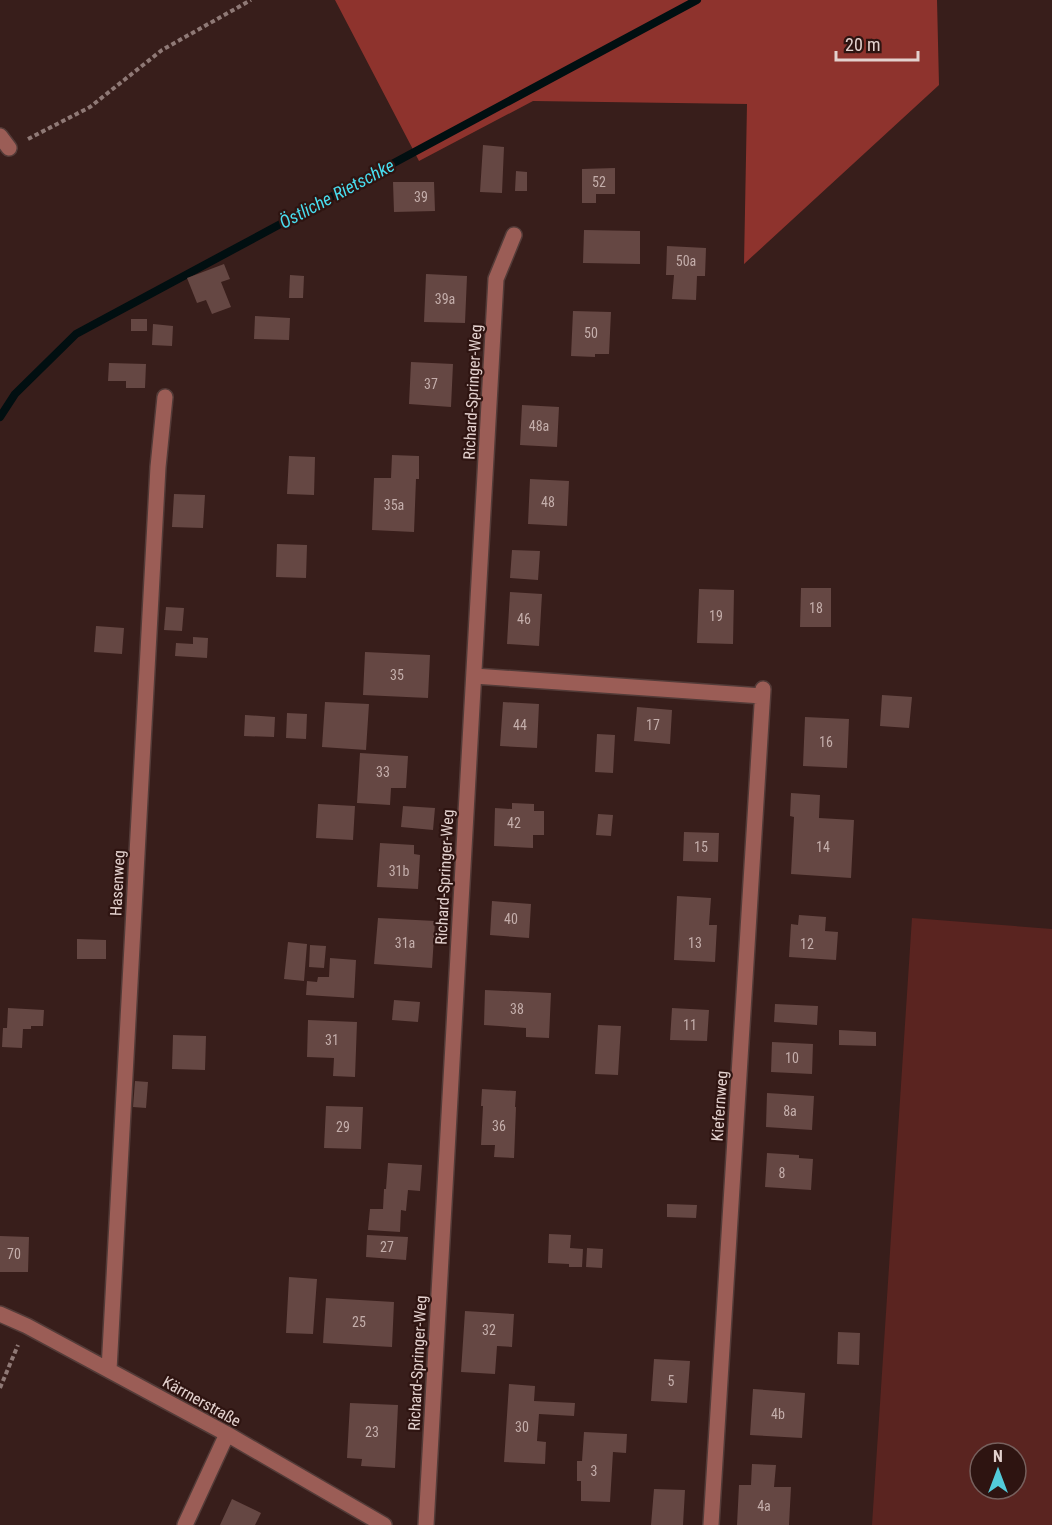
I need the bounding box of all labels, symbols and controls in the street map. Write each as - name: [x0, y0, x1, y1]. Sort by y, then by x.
- scale bar: [836, 24, 918, 62]
- text: 20 m: [845, 34, 880, 55]
- water label: Östliche Rietschke: [276, 154, 398, 233]
- house number: 52: [592, 174, 606, 190]
- house number: 39: [414, 189, 428, 205]
- house number: 50a: [676, 253, 696, 269]
- house number: 39a: [435, 291, 455, 307]
- street label: Richard-Springer-Weg: [459, 324, 486, 460]
- house number: 50: [584, 325, 598, 341]
- house number: 37: [424, 376, 438, 392]
- house number: 48a: [529, 418, 549, 434]
- house number: 48: [541, 494, 555, 510]
- house number: 35a: [384, 497, 404, 513]
- house number: 18: [809, 600, 823, 616]
- house number: 19: [709, 608, 723, 624]
- house number: 46: [517, 611, 531, 627]
- house number: 35: [390, 667, 404, 683]
- house number: 44: [513, 717, 527, 733]
- house number: 17: [646, 717, 660, 733]
- house number: 16: [819, 734, 833, 750]
- house number: 33: [376, 764, 390, 780]
- street label: Richard-Springer-Weg: [431, 809, 458, 945]
- house number: 42: [507, 815, 521, 831]
- house number: 15: [694, 839, 708, 855]
- house number: 14: [816, 839, 830, 855]
- street label: Hasenweg: [106, 850, 129, 916]
- house number: 31b: [389, 863, 409, 879]
- house number: 40: [504, 911, 518, 927]
- house number: 31a: [395, 935, 415, 951]
- house number: 13: [688, 935, 702, 951]
- house number: 12: [800, 936, 814, 952]
- house number: 38: [510, 1001, 524, 1017]
- house number: 11: [683, 1017, 697, 1033]
- house number: 31: [325, 1032, 339, 1048]
- house number: 10: [785, 1050, 799, 1066]
- street label: Kiefernweg: [708, 1070, 731, 1142]
- house number: 8a: [783, 1103, 797, 1119]
- house number: 36: [492, 1118, 506, 1134]
- house number: 29: [336, 1119, 350, 1135]
- house number: 8: [779, 1165, 786, 1181]
- house number: 27: [380, 1239, 394, 1255]
- house number: 70: [7, 1246, 21, 1262]
- street label: Richard-Springer-Weg: [404, 1295, 431, 1431]
- house number: 25: [352, 1314, 366, 1330]
- house number: 32: [482, 1322, 496, 1338]
- street label: Kärrnerstraße: [159, 1372, 244, 1431]
- house number: 5: [668, 1373, 675, 1389]
- house number: 4b: [771, 1406, 785, 1422]
- house number: 30: [515, 1419, 529, 1435]
- house number: 23: [365, 1424, 379, 1440]
- north arrow: [968, 1441, 1028, 1501]
- text: N: [993, 1447, 1003, 1466]
- house number: 3: [591, 1463, 597, 1479]
- house number: 4a: [757, 1498, 771, 1514]

